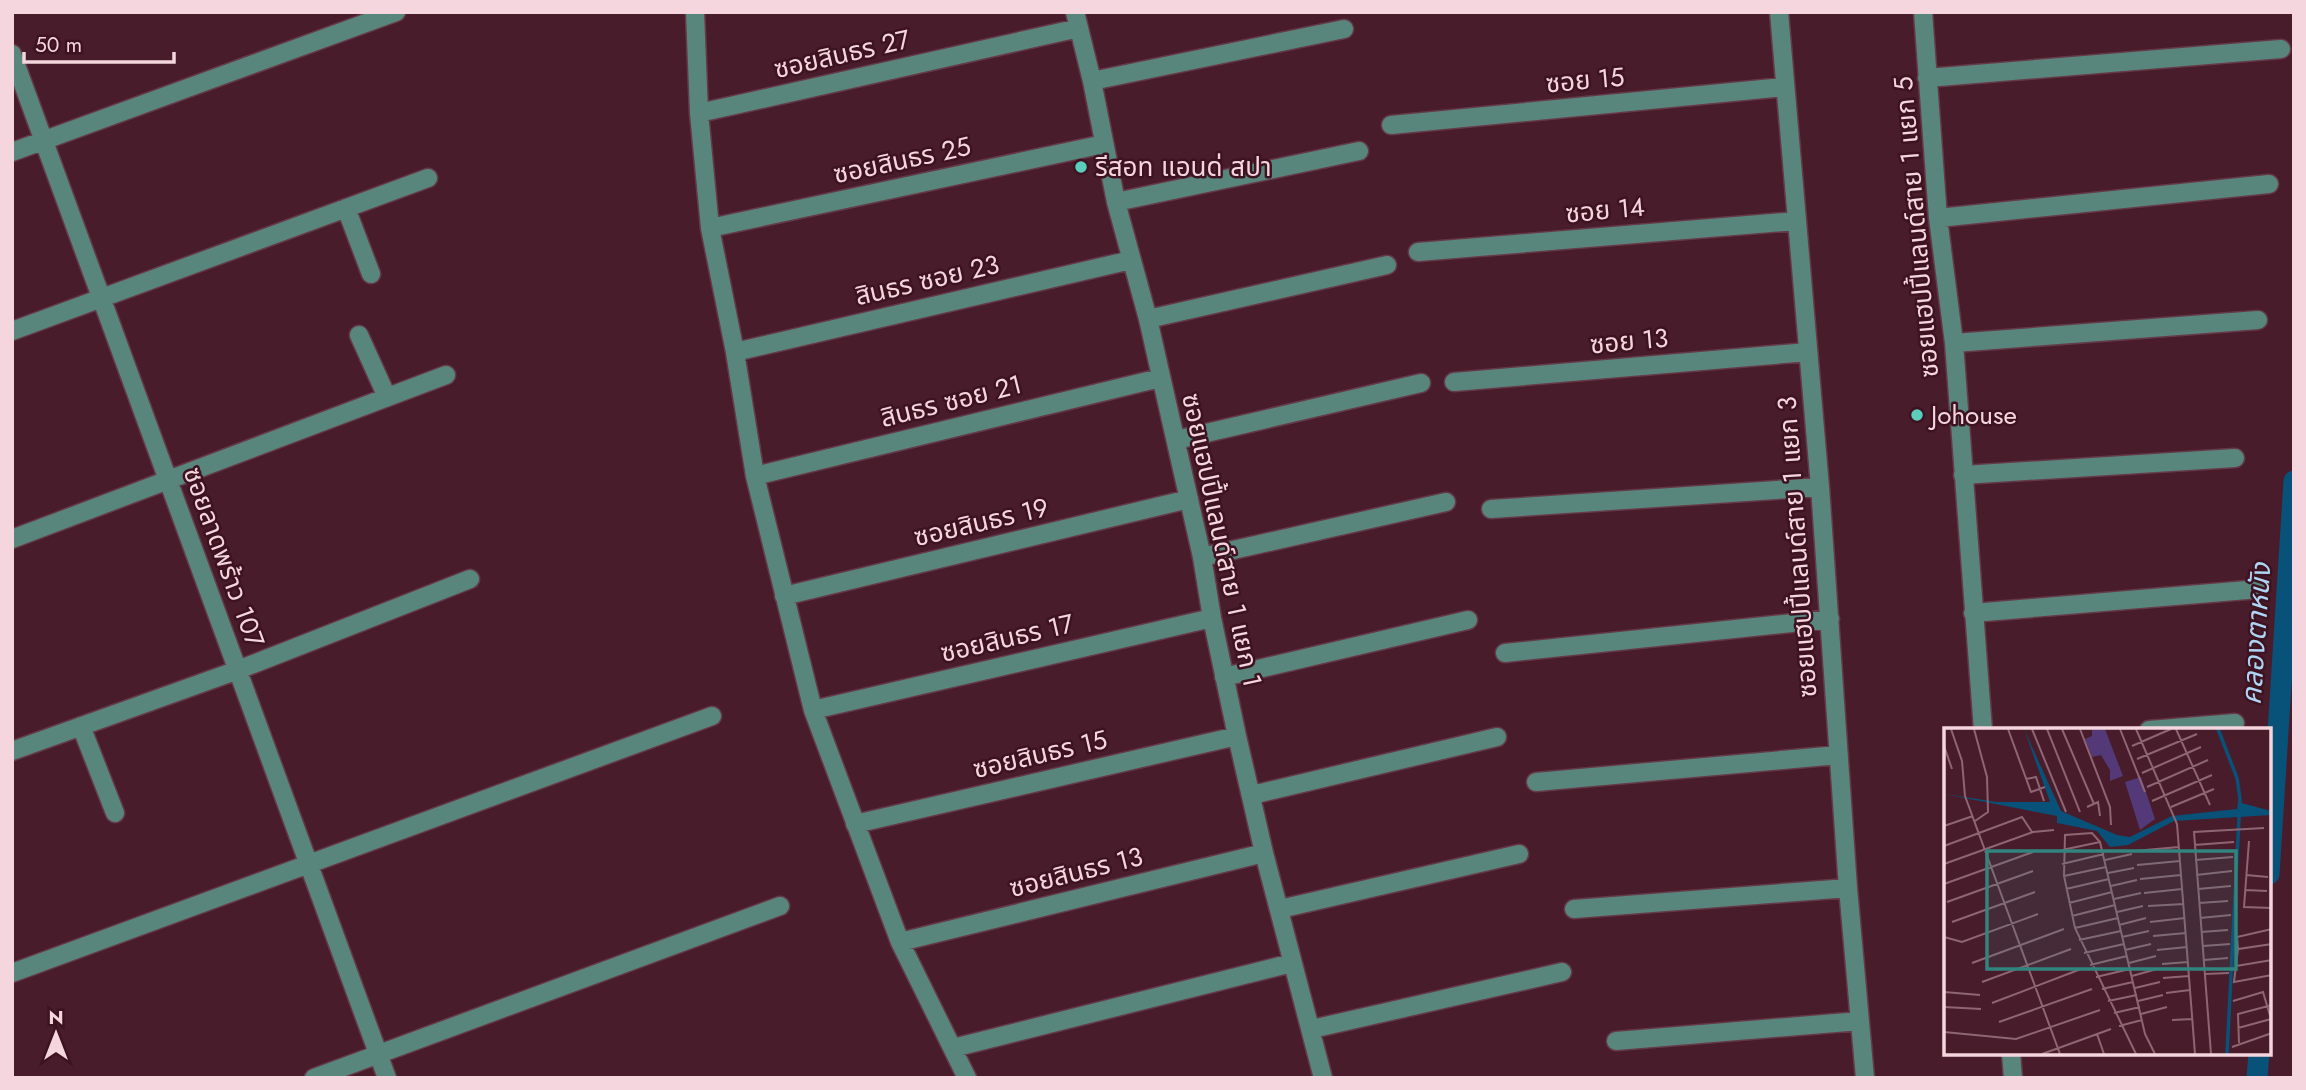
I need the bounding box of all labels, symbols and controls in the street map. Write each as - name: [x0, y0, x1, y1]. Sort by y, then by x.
- street label: ซอยสินธร 27: [770, 20, 914, 88]
- scale bar: [24, 21, 175, 65]
- text: 50 m: [35, 30, 82, 60]
- street label: ซอย 15: [1544, 58, 1626, 102]
- street label: ซอยแฮปปี้แลนด์สาย 1 แยก 5: [1884, 75, 1948, 379]
- street label: ซอยสินธร 25: [830, 127, 974, 193]
- place label: รีสอท แอนด่ สปา: [1095, 148, 1271, 186]
- marker: รีสอท แอนด่ สปา: [1073, 159, 1089, 175]
- street label: ซอย 14: [1564, 188, 1646, 232]
- street label: สินธร ซอย 23: [851, 245, 1003, 315]
- street label: ซอย 13: [1588, 319, 1670, 363]
- street label: สินธร ซอย 21: [876, 365, 1026, 437]
- street label: ซอยแฮปปี้แลนด์สาย 1 แยก 1: [1172, 390, 1272, 690]
- street label: ซอยแฮปปี้แลนด์สาย 1 แยก 3: [1768, 395, 1826, 699]
- place label: Johouse: [1928, 396, 2017, 434]
- marker: Johouse: [1909, 407, 1925, 423]
- street label: ซอยลาดพร้าว 107: [174, 462, 274, 653]
- street label: ซอยสินธร 19: [910, 488, 1052, 556]
- water label: คลองตาหนัง: [2231, 560, 2282, 706]
- street label: ซอยสินธร 17: [937, 604, 1078, 672]
- street label: ซอยสินธร 15: [969, 720, 1111, 788]
- inset map: [1944, 728, 2271, 1055]
- street label: ซอยสินธร 13: [1005, 837, 1147, 907]
- north arrow: [21, 999, 91, 1069]
- text: N: [48, 1004, 64, 1031]

